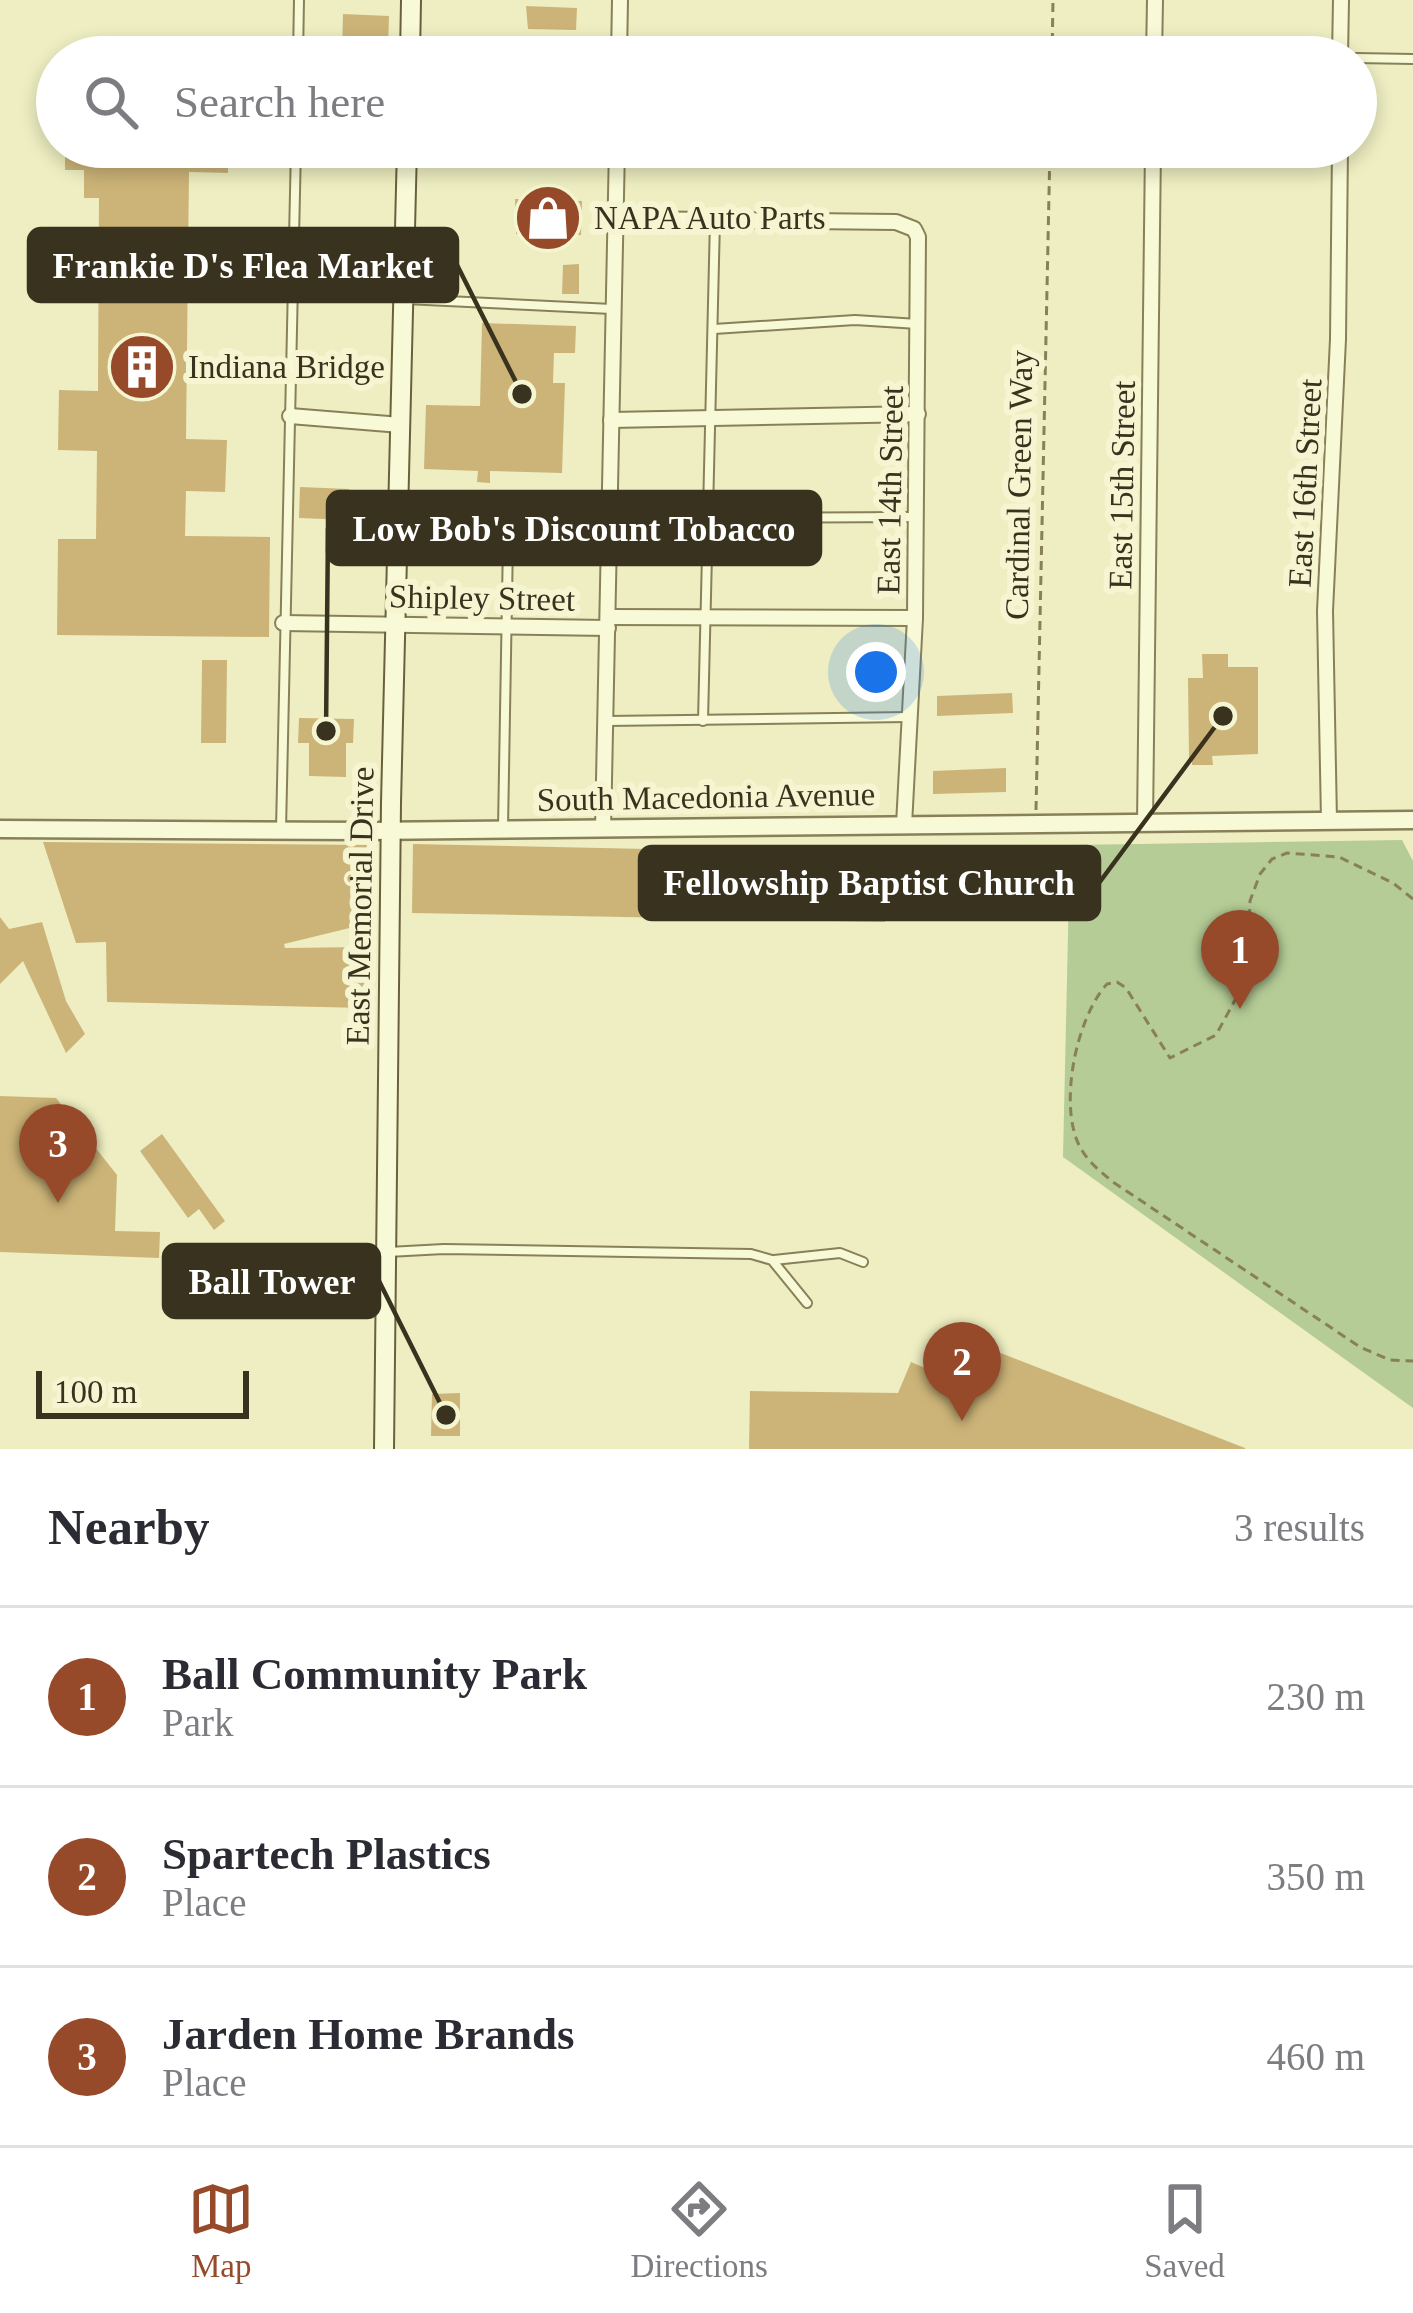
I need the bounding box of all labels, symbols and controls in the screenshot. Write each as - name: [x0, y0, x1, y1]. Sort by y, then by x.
- search box: [36, 36, 1377, 168]
- icon: search: [78, 69, 144, 135]
- text: Search here: [174, 77, 385, 127]
- shop icon: NAPA Auto Parts: [513, 183, 583, 253]
- place label: NAPA Auto Parts: [594, 200, 826, 236]
- callout: Frankie D's Flea Market: [29, 229, 457, 301]
- text: Frankie D's Flea Market: [53, 246, 433, 286]
- building icon: Indiana Bridge: [107, 332, 177, 402]
- place label: Indiana Bridge: [188, 349, 385, 385]
- street label: Cardinal Green Way: [999, 349, 1039, 620]
- street label: East 16th Street: [1282, 378, 1328, 588]
- street label: East 15th Street: [1102, 380, 1142, 590]
- street label: East 14th Street: [870, 385, 910, 595]
- callout: Low Bob's Discount Tobacco: [328, 492, 820, 564]
- text: Low Bob's Discount Tobacco: [352, 509, 796, 549]
- street label: Shipley Street: [389, 578, 575, 618]
- your location: [846, 642, 906, 702]
- street label: East Memorial Drive: [340, 766, 380, 1046]
- street label: South Macedonia Avenue: [536, 776, 876, 818]
- callout: Fellowship Baptist Church: [640, 847, 1099, 919]
- text: Fellowship Baptist Church: [663, 863, 1075, 903]
- pin: 1: [1201, 910, 1279, 1009]
- pin: 3: [19, 1104, 97, 1203]
- callout: Ball Tower: [164, 1245, 379, 1317]
- text: Ball Tower: [188, 1262, 356, 1302]
- pin: 2: [923, 1322, 1001, 1421]
- scale bar: [36, 1365, 249, 1418]
- text: 100 m: [54, 1374, 137, 1410]
- text: Nearby: [48, 1499, 209, 1555]
- text: 3 results: [1234, 1506, 1365, 1549]
- text: Ball Community Park: [162, 1649, 587, 1699]
- text: 1: [77, 1675, 97, 1718]
- text: 230 m: [1266, 1675, 1365, 1718]
- text: Park: [162, 1701, 234, 1744]
- text: Spartech Plastics: [162, 1829, 491, 1879]
- text: 2: [77, 1855, 97, 1898]
- text: 350 m: [1266, 1855, 1365, 1898]
- text: Place: [162, 1881, 246, 1924]
- text: Jarden Home Brands: [162, 2009, 575, 2059]
- text: 3: [77, 2035, 97, 2078]
- text: 460 m: [1266, 2035, 1365, 2078]
- text: Place: [162, 2061, 246, 2104]
- tab: Map: [188, 2176, 254, 2285]
- tab: Directions: [630, 2176, 768, 2285]
- tab: Saved: [1144, 2176, 1225, 2285]

